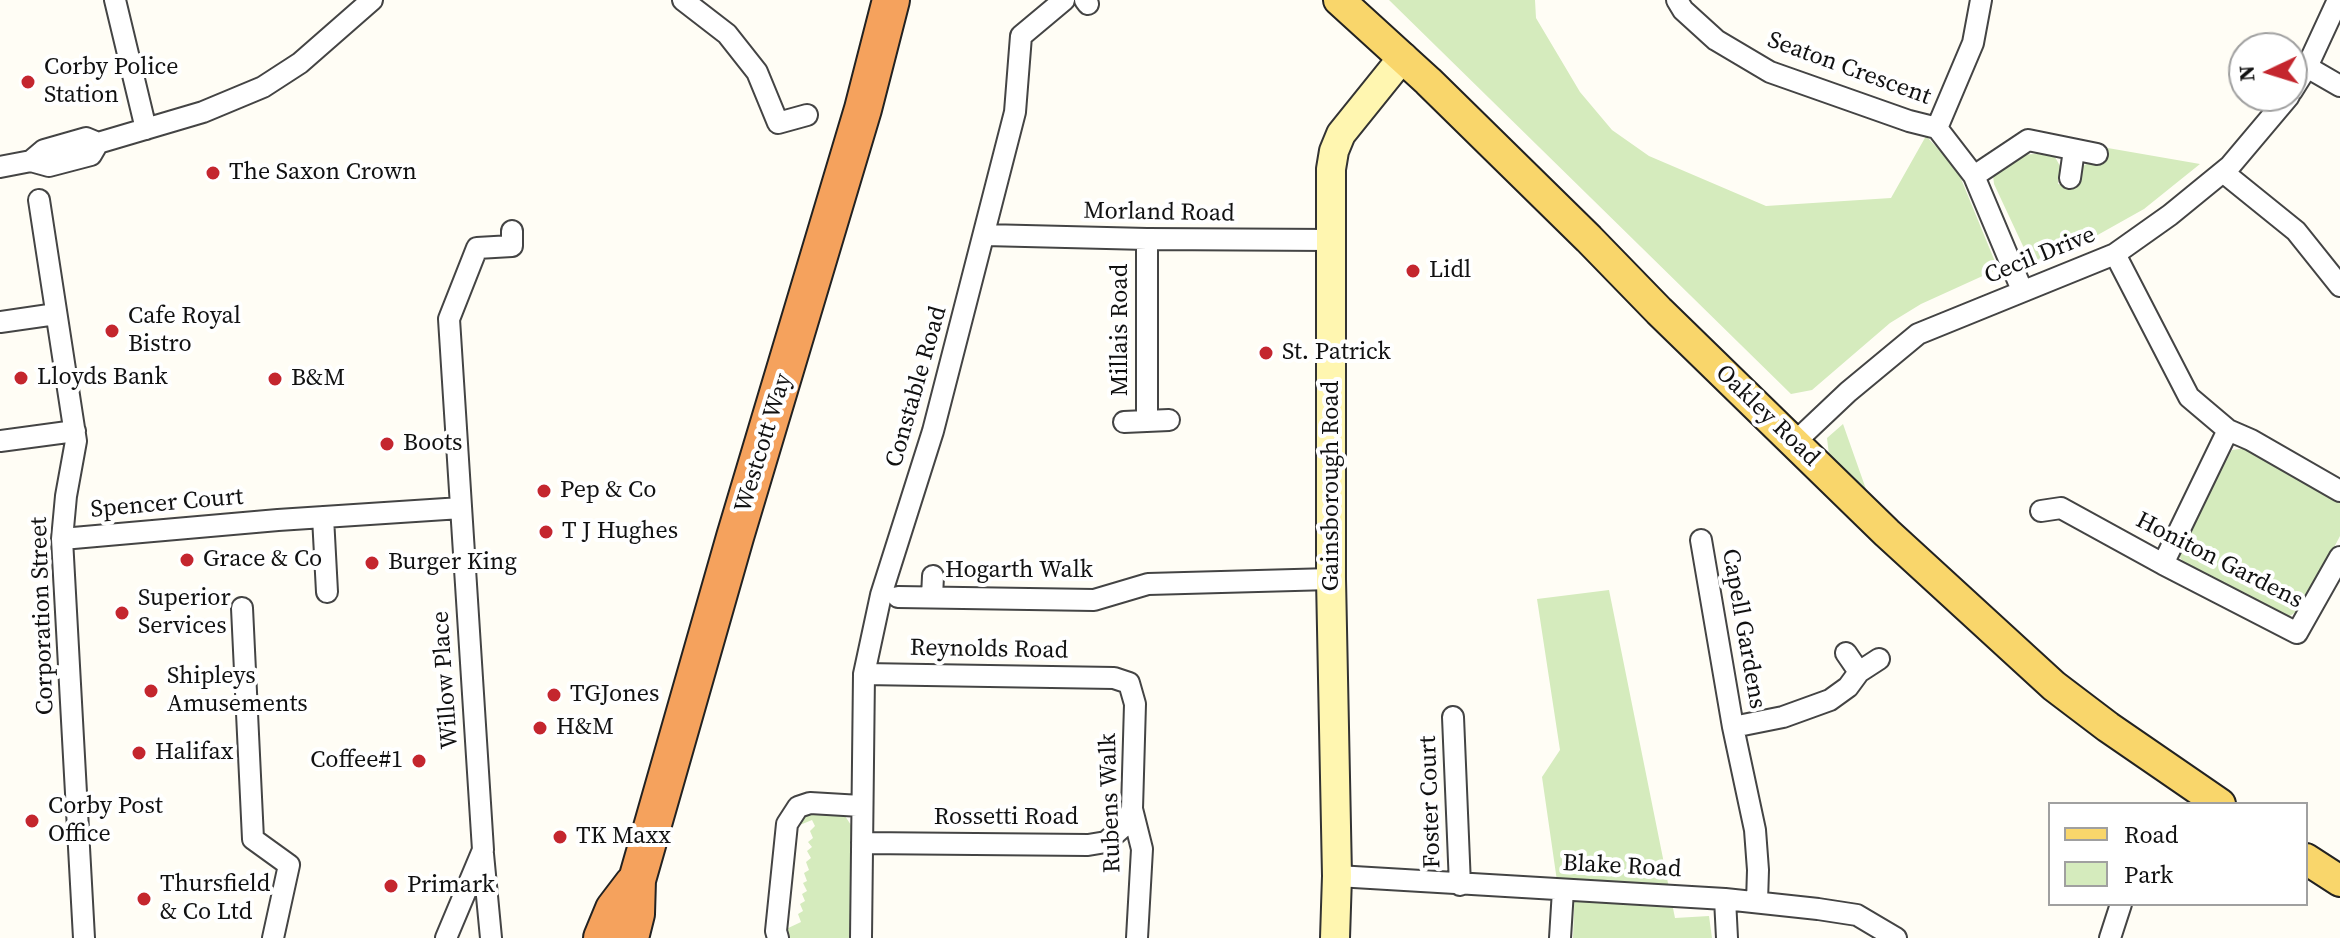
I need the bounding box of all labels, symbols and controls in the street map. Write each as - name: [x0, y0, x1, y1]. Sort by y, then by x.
- street label: Seaton Crescent: [1763, 26, 1935, 112]
- north arrow: [2228, 32, 2308, 112]
- place label: Corby Police Station: [44, 54, 179, 110]
- text: N: [2231, 64, 2262, 83]
- marker: Corby Police Station: [19, 73, 37, 91]
- place label: The Saxon Crown: [229, 159, 417, 187]
- marker: The Saxon Crown: [204, 164, 222, 182]
- street label: Morland Road: [1083, 197, 1235, 229]
- street label: Cecil Drive: [1980, 221, 2100, 291]
- place label: Lidl: [1429, 257, 1471, 285]
- marker: Lidl: [1404, 262, 1422, 280]
- street label: Millais Road: [1107, 264, 1135, 396]
- place label: Cafe Royal Bistro: [128, 303, 241, 359]
- street label: Constable Road: [880, 303, 954, 471]
- marker: Cafe Royal Bistro: [103, 322, 121, 340]
- place label: St. Patrick: [1282, 339, 1391, 367]
- marker: St. Patrick: [1257, 344, 1275, 362]
- street label: Oakley Road: [1709, 359, 1825, 473]
- place label: Lloyds Bank: [37, 364, 168, 392]
- place label: B&M: [291, 365, 345, 393]
- marker: Lloyds Bank: [12, 369, 30, 387]
- marker: B&M: [266, 370, 284, 388]
- street label: Westcott Way: [729, 370, 799, 516]
- street label: Gainsborough Road: [1318, 381, 1346, 591]
- place label: Boots: [403, 430, 462, 458]
- marker: Boots: [378, 435, 396, 453]
- place label: Pep & Co: [560, 477, 656, 505]
- marker: Pep & Co: [535, 482, 553, 500]
- street label: Spencer Court: [90, 483, 244, 525]
- street label: Honiton Gardens: [2131, 506, 2307, 616]
- street label: Corporation Street: [25, 517, 61, 715]
- place label: T J Hughes: [562, 518, 678, 546]
- marker: T J Hughes: [537, 523, 555, 541]
- place label: Grace & Co: [203, 546, 322, 574]
- street label: Capell Gardens: [1715, 547, 1771, 711]
- place label: Burger King: [388, 549, 517, 577]
- marker: Grace & Co: [178, 551, 196, 569]
- marker: Burger King: [363, 554, 381, 572]
- street label: Hogarth Walk: [945, 557, 1093, 585]
- place label: Superior Services: [138, 585, 231, 641]
- marker: Superior Services: [113, 604, 131, 622]
- street label: Willow Place: [427, 610, 465, 750]
- street label: Reynolds Road: [910, 634, 1068, 666]
- place label: Shipleys Amusements: [167, 663, 308, 719]
- place label: TGJones: [570, 681, 659, 709]
- marker: Shipleys Amusements: [142, 682, 160, 700]
- marker: TGJones: [545, 686, 563, 704]
- place label: H&M: [556, 714, 614, 742]
- marker: H&M: [531, 719, 549, 737]
- street label: Rubens Walk: [1094, 733, 1128, 873]
- street label: Foster Court: [1414, 735, 1448, 869]
- place label: Halifax: [155, 739, 233, 767]
- marker: Halifax: [130, 744, 148, 762]
- place label: Coffee#1: [310, 747, 403, 775]
- marker: Coffee#1: [410, 752, 428, 770]
- place label: Corby Post Office: [48, 793, 163, 849]
- legend: [2048, 802, 2308, 906]
- street label: Rossetti Road: [934, 804, 1078, 832]
- marker: Corby Post Office: [23, 812, 41, 830]
- text: Road: [2124, 818, 2178, 851]
- place label: TK Maxx: [576, 823, 671, 851]
- marker: TK Maxx: [551, 828, 569, 846]
- street label: Blake Road: [1562, 850, 1682, 884]
- text: Park: [2124, 858, 2173, 891]
- place label: Thursfield & Co Ltd: [160, 871, 270, 927]
- place label: Primark: [407, 872, 495, 900]
- marker: Primark: [382, 877, 400, 895]
- marker: Thursfield & Co Ltd: [135, 890, 153, 908]

